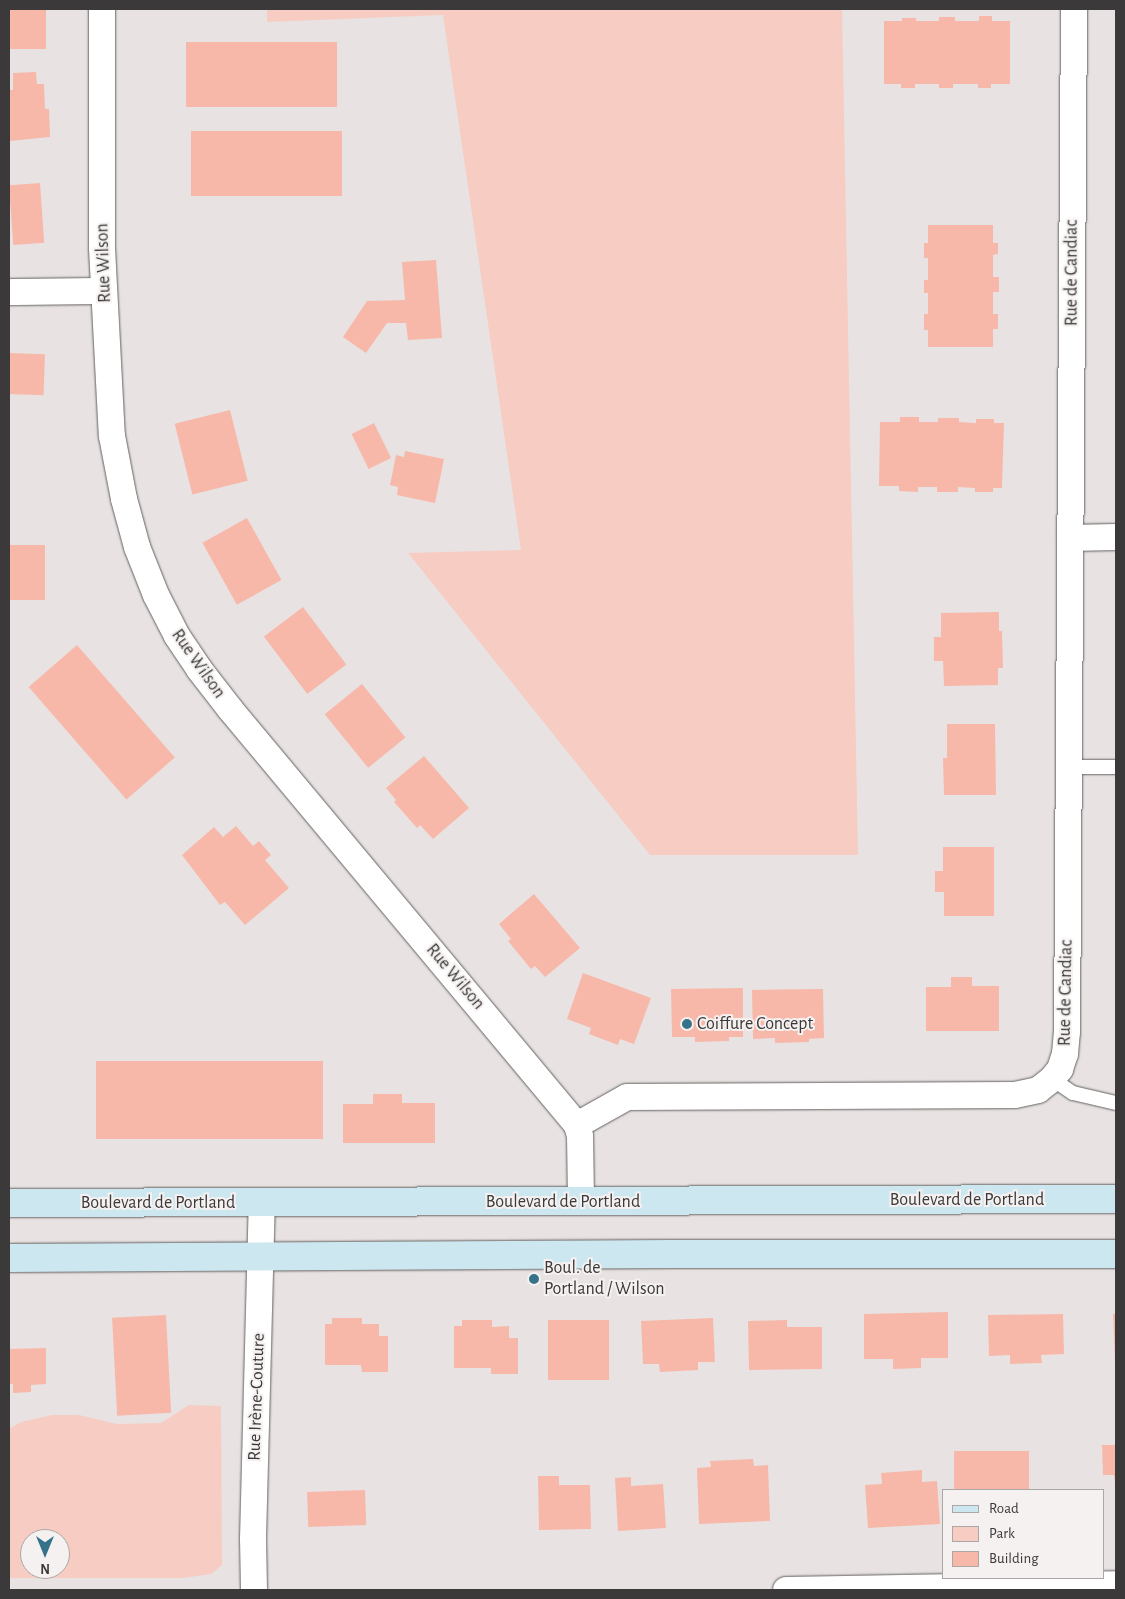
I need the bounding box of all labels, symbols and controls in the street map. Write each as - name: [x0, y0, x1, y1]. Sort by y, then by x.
- street label: Rue de Candiac: [1061, 220, 1083, 326]
- street label: Rue Wilson: [92, 223, 116, 303]
- street label: Rue Wilson: [166, 625, 230, 703]
- street label: Rue Wilson: [421, 940, 489, 1014]
- street label: Rue de Candiac: [1054, 940, 1078, 1046]
- place label: Coiffure Concept: [697, 1013, 813, 1035]
- marker: Coiffure Concept: [681, 1018, 693, 1030]
- street label: Boulevard de Portland: [890, 1189, 1044, 1211]
- street label: Boulevard de Portland: [486, 1191, 640, 1213]
- street label: Boulevard de Portland: [81, 1192, 235, 1214]
- place label: Boul. de Portland / Wilson: [544, 1258, 665, 1300]
- marker: Boul. de Portland / Wilson: [528, 1273, 540, 1285]
- street label: Rue Irène-Couture: [244, 1333, 270, 1461]
- legend: [942, 1489, 1105, 1579]
- text: Road: [989, 1501, 1019, 1516]
- text: Park: [989, 1526, 1015, 1541]
- north arrow: [20, 1529, 70, 1579]
- text: Building: [989, 1551, 1039, 1566]
- text: N: [40, 1561, 50, 1575]

